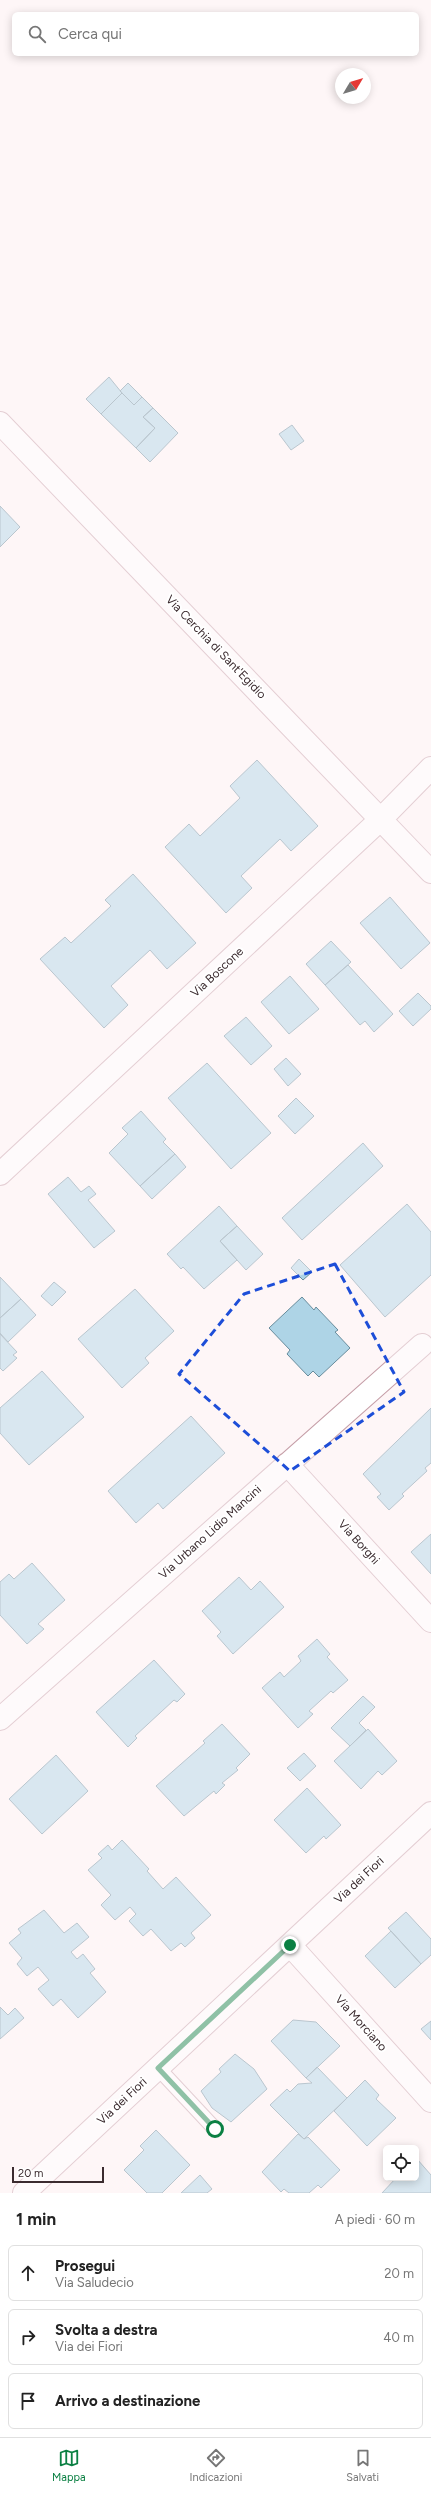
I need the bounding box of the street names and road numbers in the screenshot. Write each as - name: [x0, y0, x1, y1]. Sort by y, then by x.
- street label: Via Cerchia di Sant'Egidio: [163, 592, 269, 702]
- street label: Via Boscone: [188, 944, 247, 1000]
- street label: Via Urbano Lidio Mancini: [156, 1482, 264, 1582]
- street label: Via Borghi: [335, 1517, 383, 1567]
- street label: Via dei Fiori: [331, 1854, 387, 1906]
- street label: Via Morciano: [332, 1992, 390, 2054]
- street label: Via dei Fiori: [94, 2075, 150, 2127]

